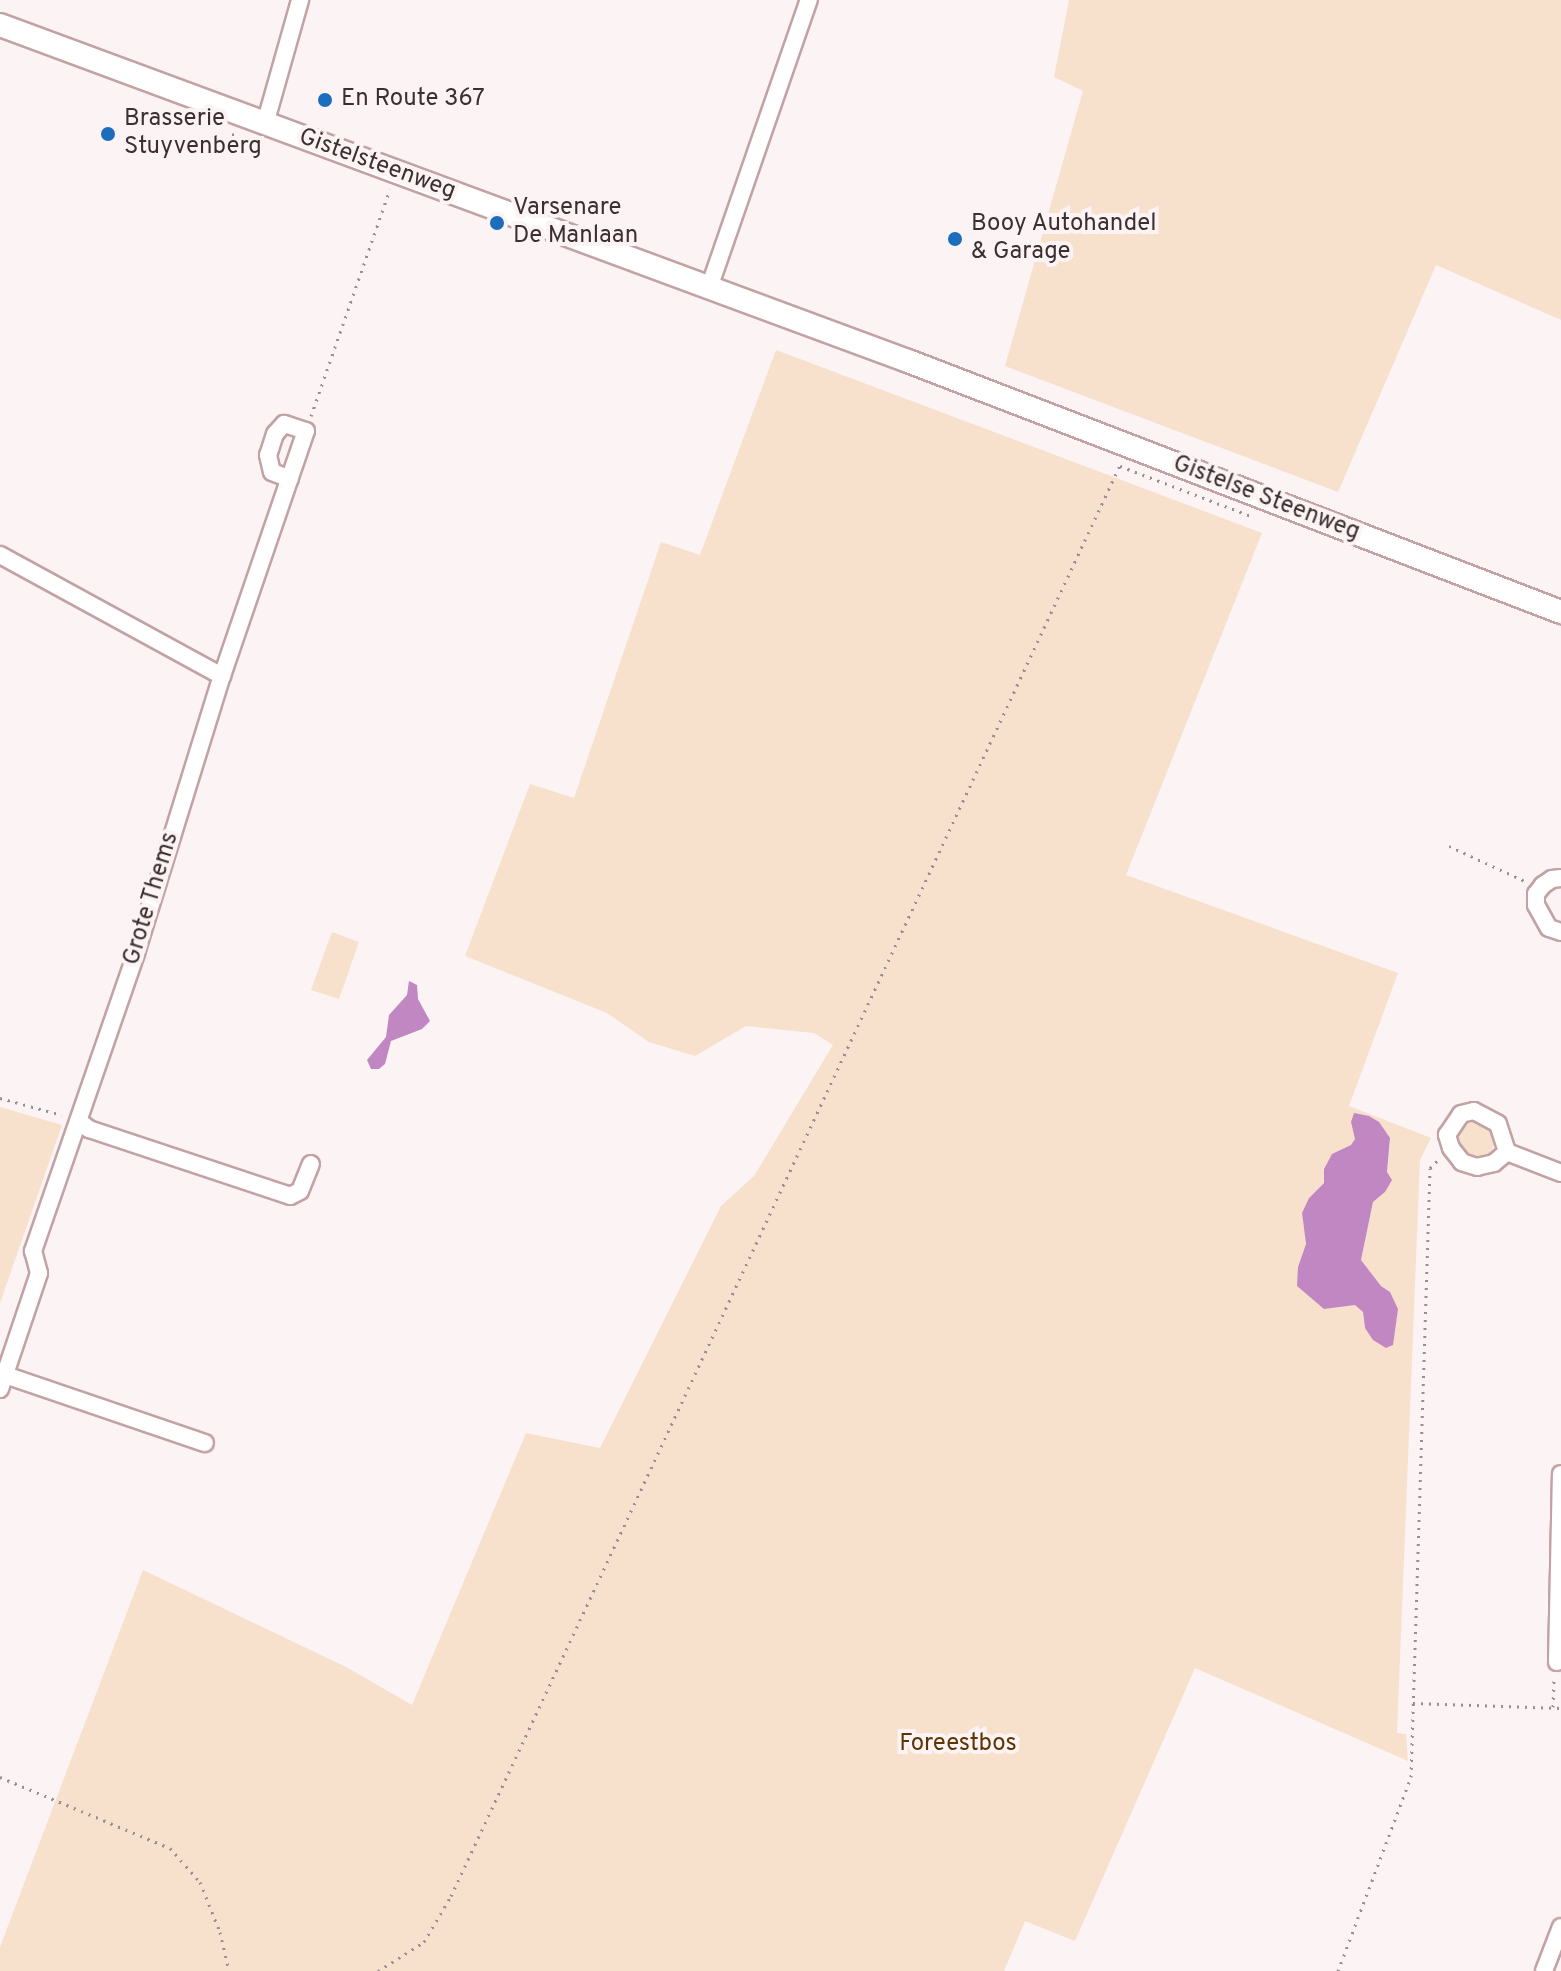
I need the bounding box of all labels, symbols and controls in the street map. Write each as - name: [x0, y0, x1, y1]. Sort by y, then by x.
- place label: En Route 367: [341, 86, 485, 114]
- marker: En Route 367: [316, 91, 334, 109]
- place label: Brasserie Stuyvenberg: [124, 106, 262, 162]
- street label: Gistelsteenweg: [295, 123, 459, 207]
- marker: Brasserie Stuyvenberg: [99, 125, 117, 143]
- place label: Varsenare De Manlaan: [513, 195, 638, 251]
- place label: Booy Autohandel & Garage: [971, 211, 1157, 267]
- marker: Varsenare De Manlaan: [488, 214, 506, 232]
- marker: Booy Autohandel & Garage: [946, 230, 964, 248]
- street label: Gistelse Steenweg: [1169, 450, 1363, 548]
- street label: Grote Thems: [118, 829, 186, 969]
- park label: Foreestbos: [899, 1731, 1017, 1759]

